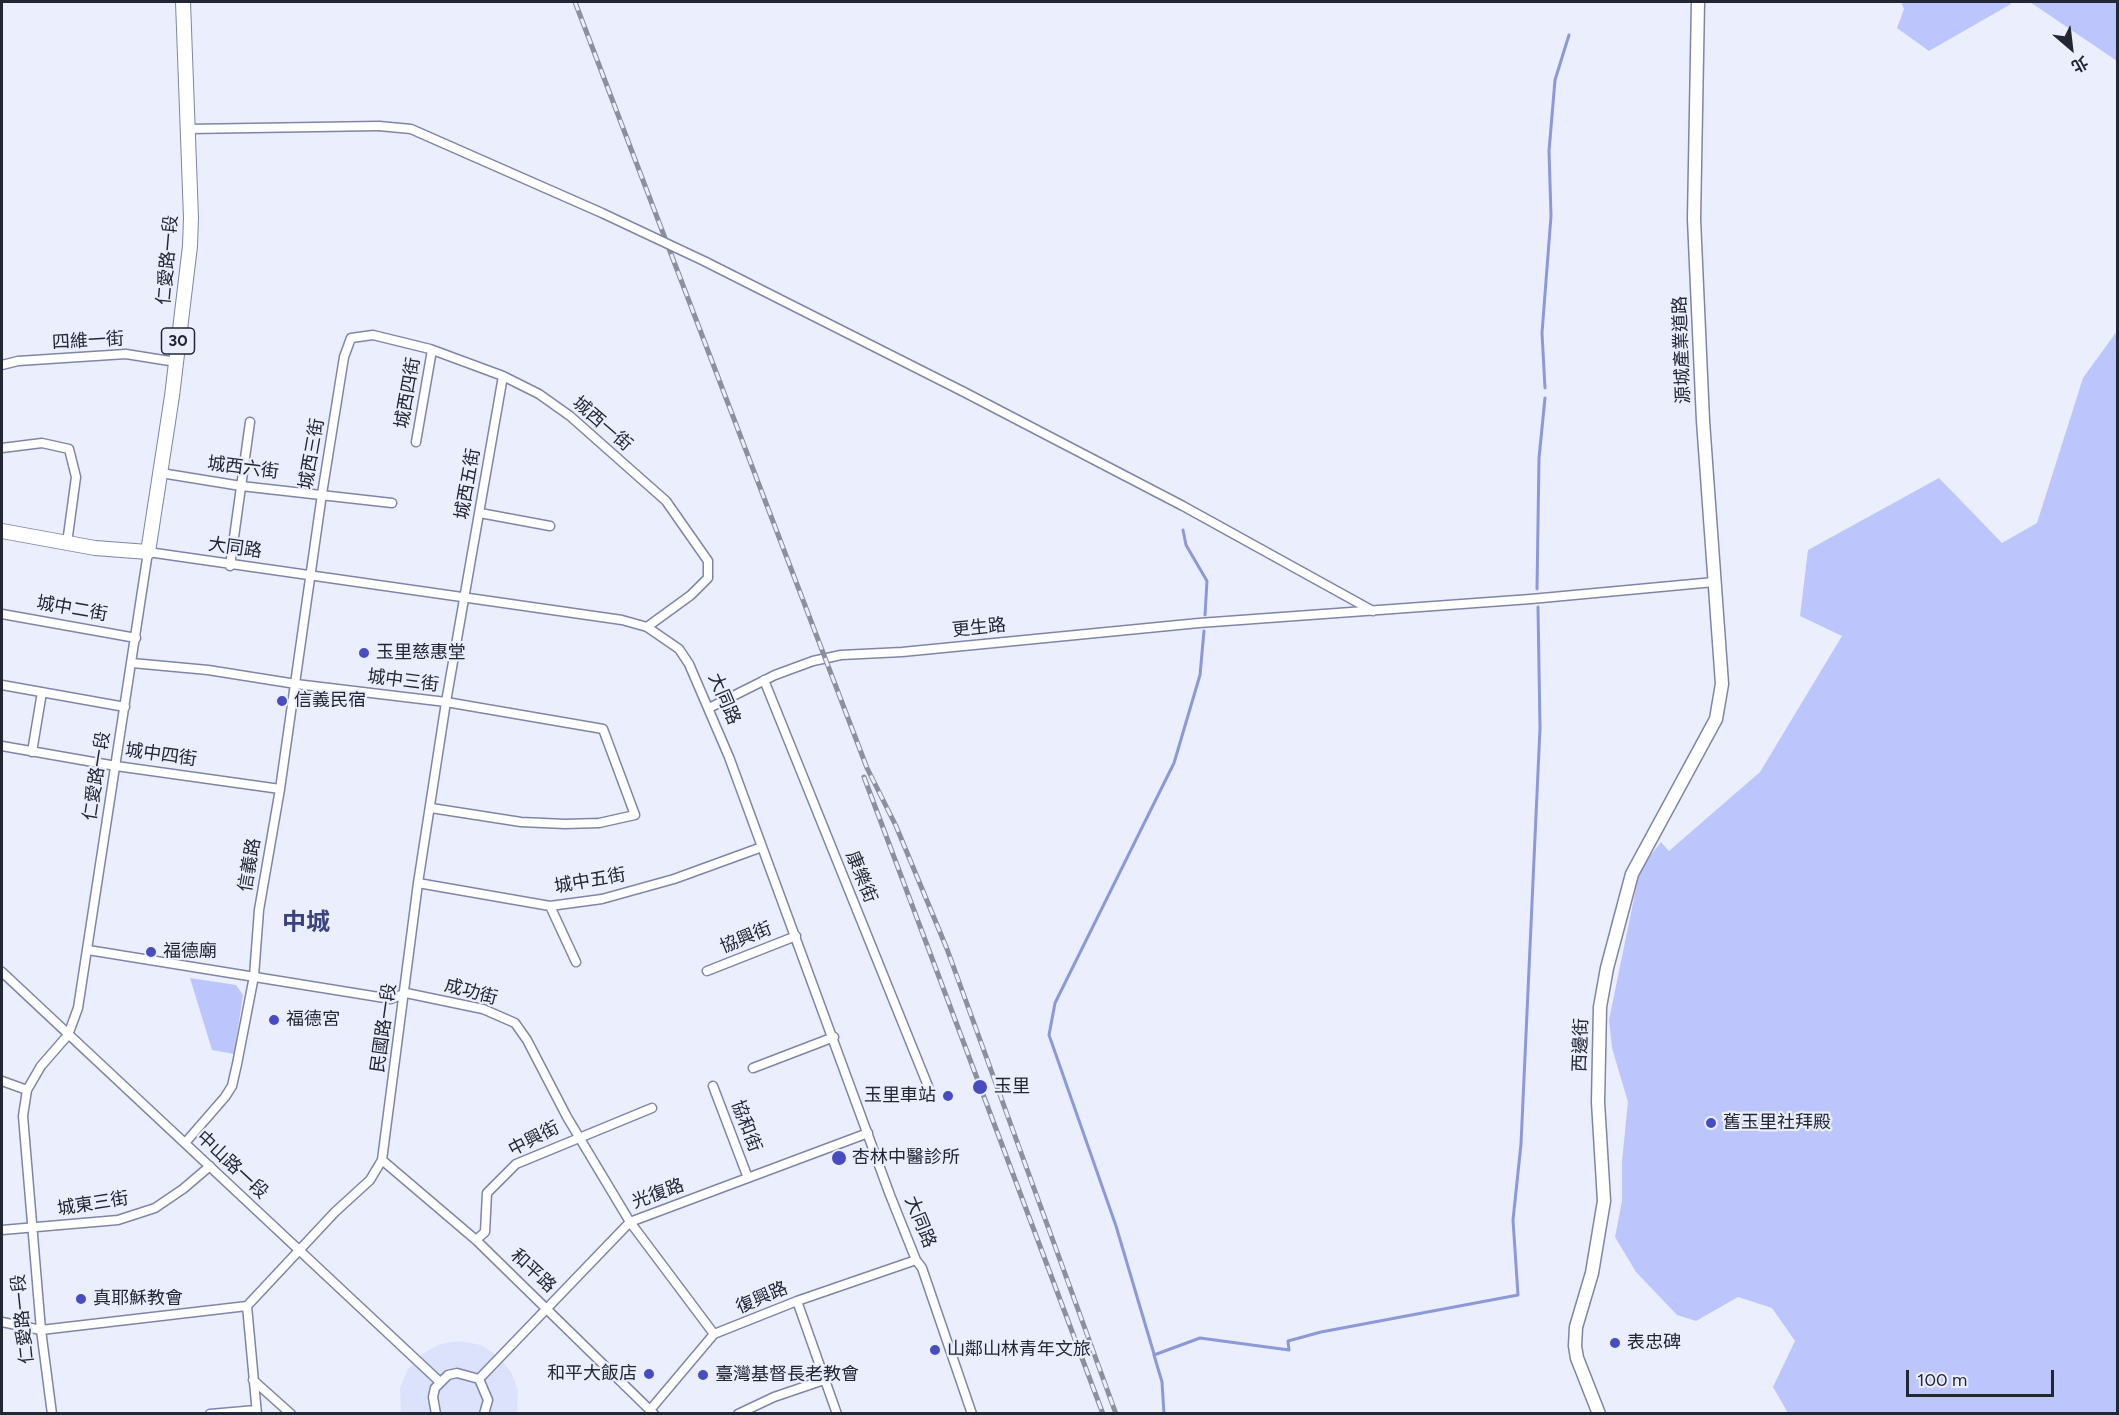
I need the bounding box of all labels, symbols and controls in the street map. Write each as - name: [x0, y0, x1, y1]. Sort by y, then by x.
- north arrow: [2041, 18, 2101, 78]
- text: 北: [2068, 52, 2091, 76]
- street label: 仁愛路一段: [153, 214, 183, 306]
- street label: 源城產業道路: [1669, 296, 1695, 404]
- street label: 四維一街: [51, 328, 125, 354]
- road number: 30: [162, 328, 195, 354]
- street label: 城西四街: [391, 356, 425, 430]
- street label: 城西一街: [568, 392, 636, 456]
- street label: 城西三街: [295, 417, 329, 491]
- street label: 城西五街: [451, 447, 485, 521]
- street label: 城西六街: [206, 453, 280, 483]
- street label: 大同路: [207, 534, 263, 562]
- street label: 城中二街: [35, 592, 109, 626]
- street label: 更生路: [951, 614, 1007, 642]
- place label: 玉里慈惠堂: [376, 642, 466, 664]
- marker: 玉里慈惠堂: [357, 646, 371, 660]
- street label: 城中三街: [366, 666, 440, 696]
- street label: 大同路: [704, 670, 744, 728]
- place label: 信義民宿: [294, 690, 366, 712]
- marker: 信義民宿: [275, 694, 289, 708]
- street label: 仁愛路一段: [79, 730, 115, 822]
- street label: 城中四街: [124, 739, 198, 771]
- street label: 信義路: [235, 837, 265, 893]
- street label: 康樂街: [841, 848, 881, 906]
- street label: 城中五街: [553, 864, 627, 898]
- district label: 中城: [282, 909, 330, 937]
- street label: 協興街: [717, 918, 775, 958]
- place label: 福德廟: [163, 941, 217, 963]
- marker: 福德廟: [144, 945, 158, 959]
- street label: 成功街: [442, 975, 500, 1009]
- street label: 民國路一段: [367, 982, 401, 1074]
- place label: 福德宮: [286, 1009, 340, 1031]
- marker: 福德宮: [267, 1013, 281, 1027]
- street label: 西邊街: [1569, 1018, 1593, 1072]
- place label: 玉里: [994, 1076, 1030, 1098]
- marker: 玉里: [971, 1078, 989, 1096]
- place label: 玉里車站: [864, 1085, 936, 1107]
- marker: 玉里車站: [941, 1089, 955, 1103]
- street label: 協和街: [726, 1097, 766, 1155]
- place label: 舊玉里社拜殿: [1723, 1112, 1831, 1134]
- marker: 舊玉里社拜殿: [1704, 1116, 1718, 1130]
- street label: 中興街: [505, 1117, 563, 1161]
- street label: 中山路一段: [192, 1126, 272, 1204]
- place label: 杏林中醫診所: [852, 1147, 960, 1169]
- marker: 杏林中醫診所: [830, 1149, 848, 1167]
- street label: 光復路: [629, 1175, 687, 1213]
- street label: 城東三街: [56, 1188, 130, 1220]
- street label: 大同路: [900, 1193, 940, 1251]
- street label: 和平路: [506, 1245, 560, 1297]
- street label: 仁愛路一段: [8, 1273, 38, 1365]
- street label: 復興路: [733, 1278, 791, 1318]
- place label: 真耶穌教會: [93, 1288, 183, 1310]
- marker: 真耶穌教會: [74, 1292, 88, 1306]
- place label: 表忠碑: [1627, 1332, 1681, 1354]
- marker: 表忠碑: [1608, 1336, 1622, 1350]
- place label: 山鄰山林青年文旅: [947, 1339, 1091, 1361]
- marker: 山鄰山林青年文旅: [928, 1343, 942, 1357]
- scale bar: [1909, 1358, 2058, 1396]
- place label: 和平大飯店: [547, 1363, 637, 1385]
- place label: 臺灣基督長老教會: [715, 1364, 859, 1386]
- marker: 和平大飯店: [642, 1367, 656, 1381]
- marker: 臺灣基督長老教會: [696, 1368, 710, 1382]
- text: 100 m: [1917, 1369, 1967, 1391]

